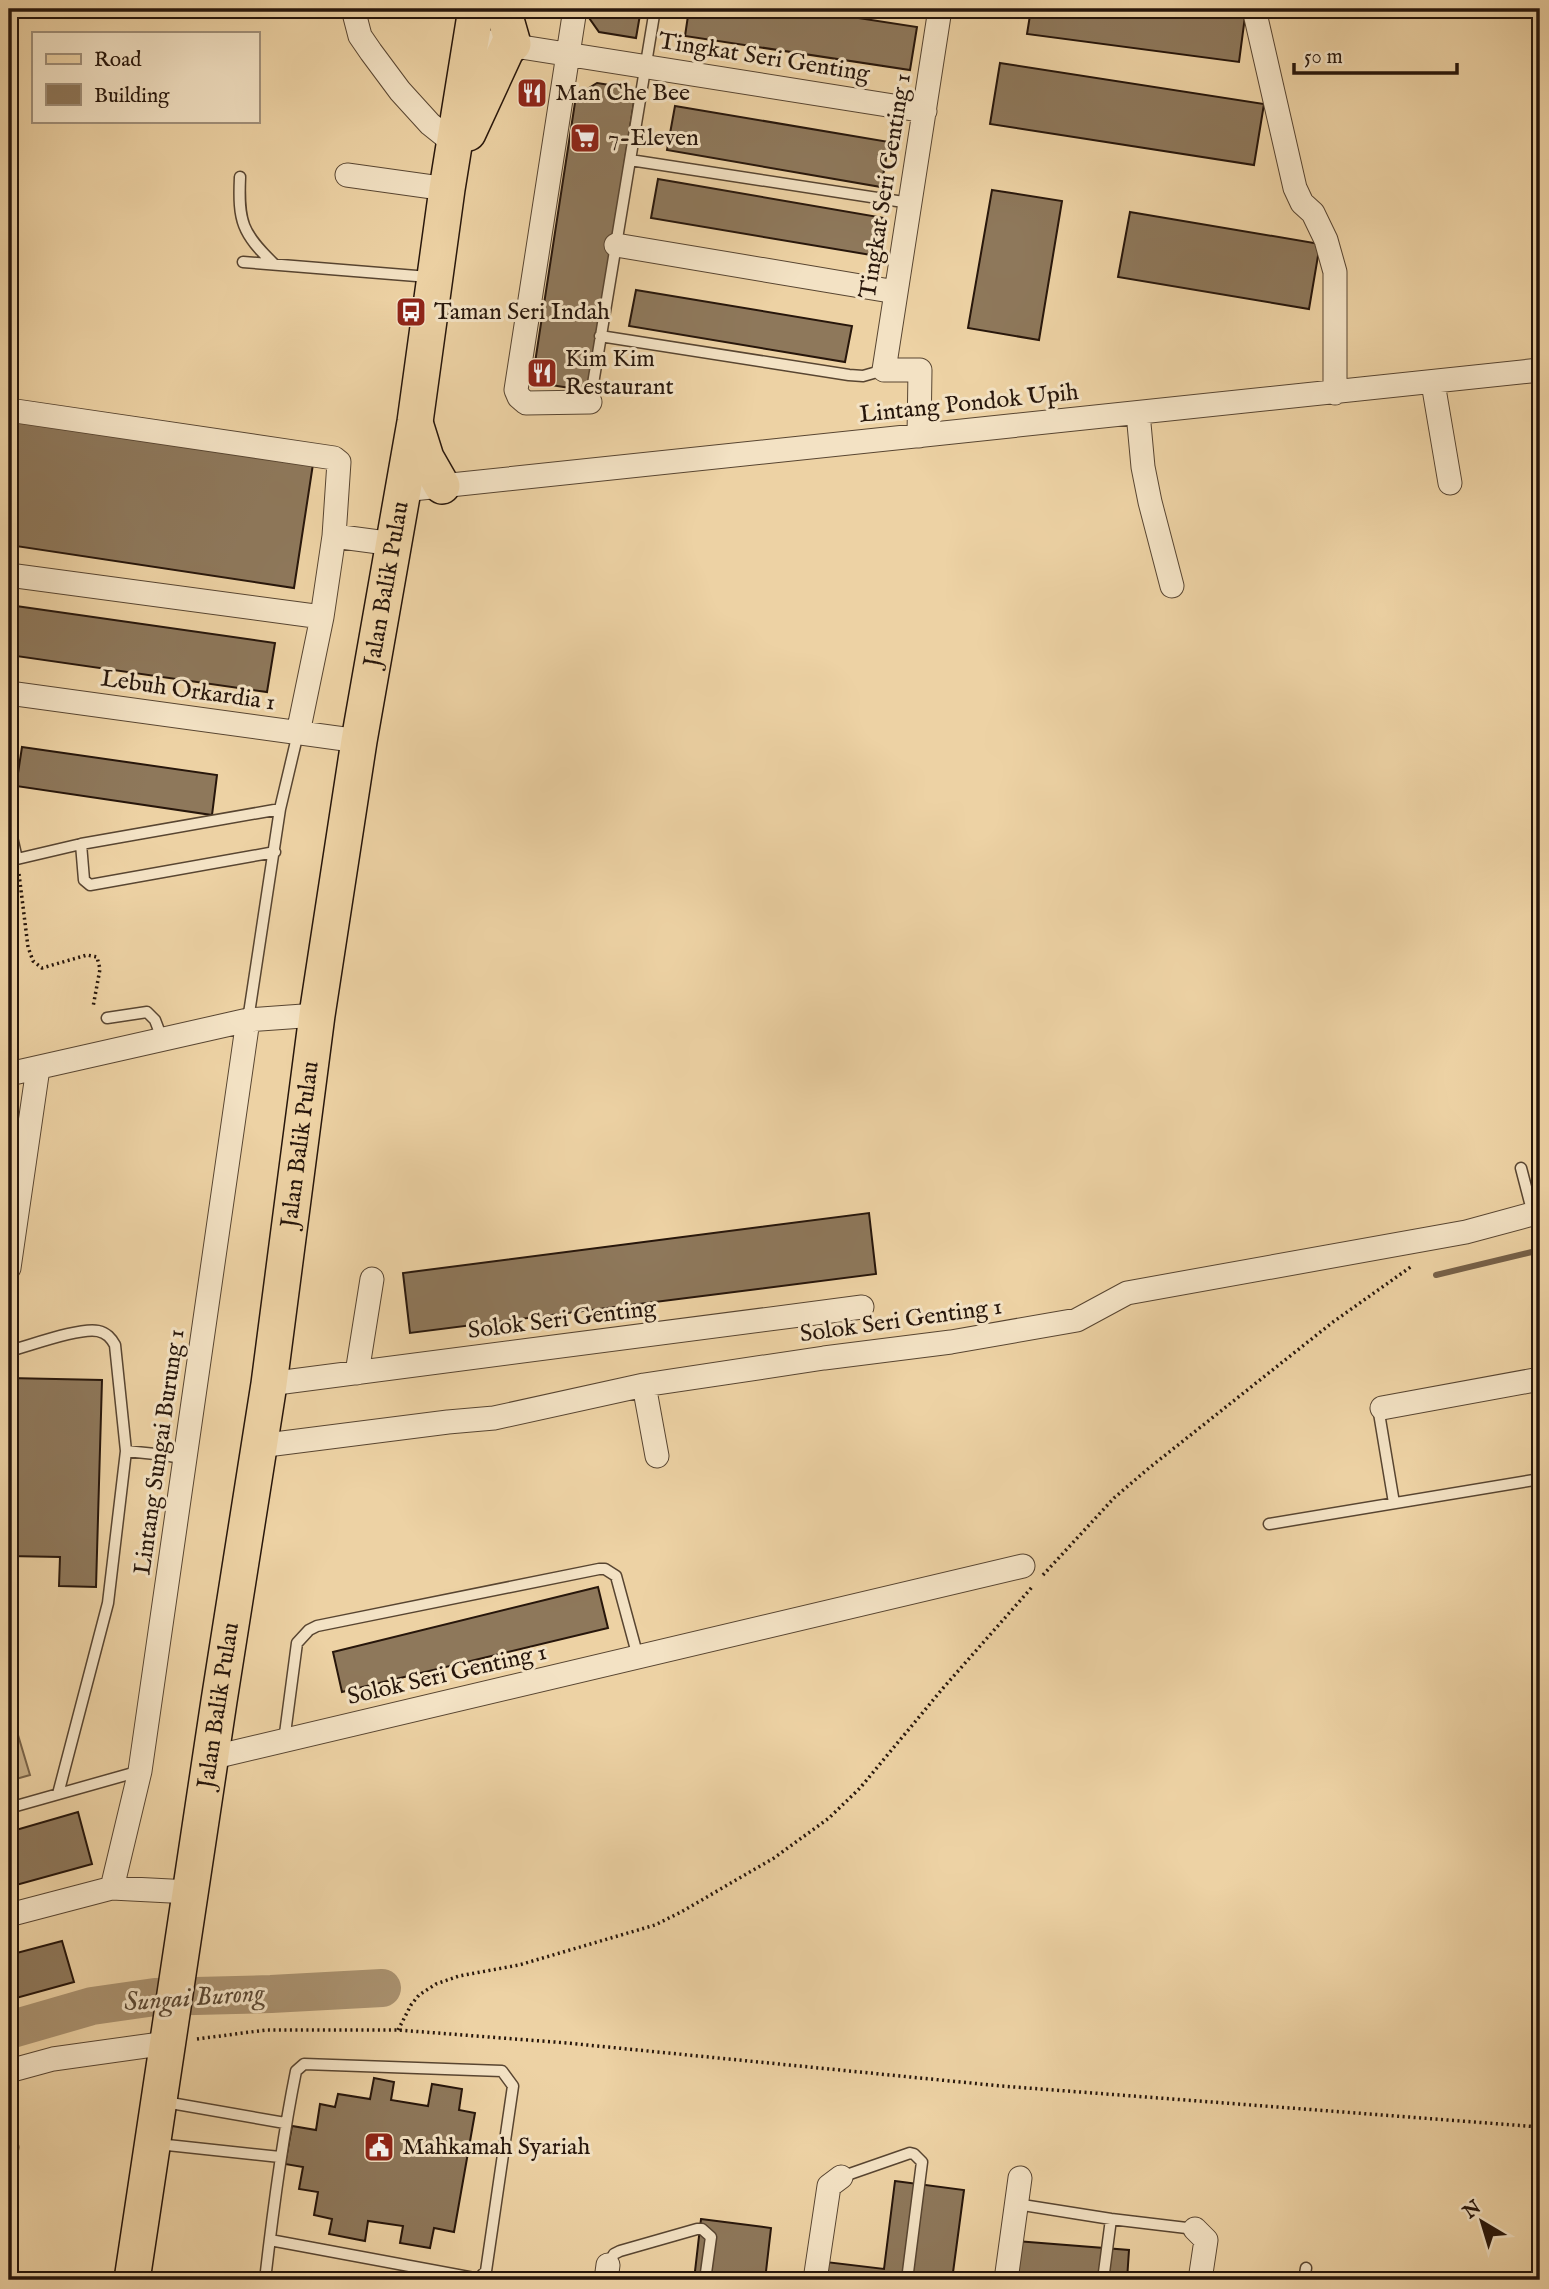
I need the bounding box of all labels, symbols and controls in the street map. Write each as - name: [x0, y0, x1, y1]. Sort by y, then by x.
- street label: Tingkat Seri Genting: [656, 26, 873, 90]
- legend: [32, 32, 259, 122]
- scale bar: [1294, 32, 1456, 76]
- text: 50 m: [1304, 44, 1343, 71]
- text: Road: [94, 47, 142, 74]
- street label: Tingkat Seri Genting 1: [853, 71, 919, 301]
- restaurant icon: Man Che Bee: [515, 76, 549, 110]
- place label: Man Che Bee: [555, 78, 690, 109]
- text: Building: [94, 83, 170, 110]
- supermarket icon: 7-Eleven: [568, 121, 602, 155]
- place label: 7-Eleven: [608, 123, 699, 154]
- bus stop icon: Taman Seri Indah: [394, 295, 428, 329]
- place label: Taman Seri Indah: [434, 297, 610, 328]
- place label: Kim Kim Restaurant: [565, 344, 674, 403]
- restaurant icon: Kim Kim Restaurant: [525, 356, 559, 390]
- street label: Lintang Pondok Upih: [858, 377, 1080, 431]
- street label: Jalan Balik Pulau: [356, 499, 416, 672]
- street label: Lebuh Orkardia 1: [99, 663, 277, 719]
- street label: Jalan Balik Pulau: [274, 1059, 326, 1233]
- street label: Solok Seri Genting 1: [798, 1291, 1004, 1351]
- street label: Solok Seri Genting: [466, 1293, 659, 1347]
- street label: Lintang Sungai Burung 1: [127, 1327, 193, 1577]
- street label: Jalan Balik Pulau: [190, 1620, 247, 1794]
- street label: Solok Seri Genting 1: [344, 1637, 550, 1713]
- water label: Sungai Burong: [123, 1977, 266, 2020]
- public building icon: Mahkamah Syariah: [362, 2130, 396, 2164]
- place label: Mahkamah Syariah: [402, 2132, 590, 2163]
- north arrow: [1448, 2188, 1518, 2258]
- text: N: [1458, 2195, 1487, 2225]

